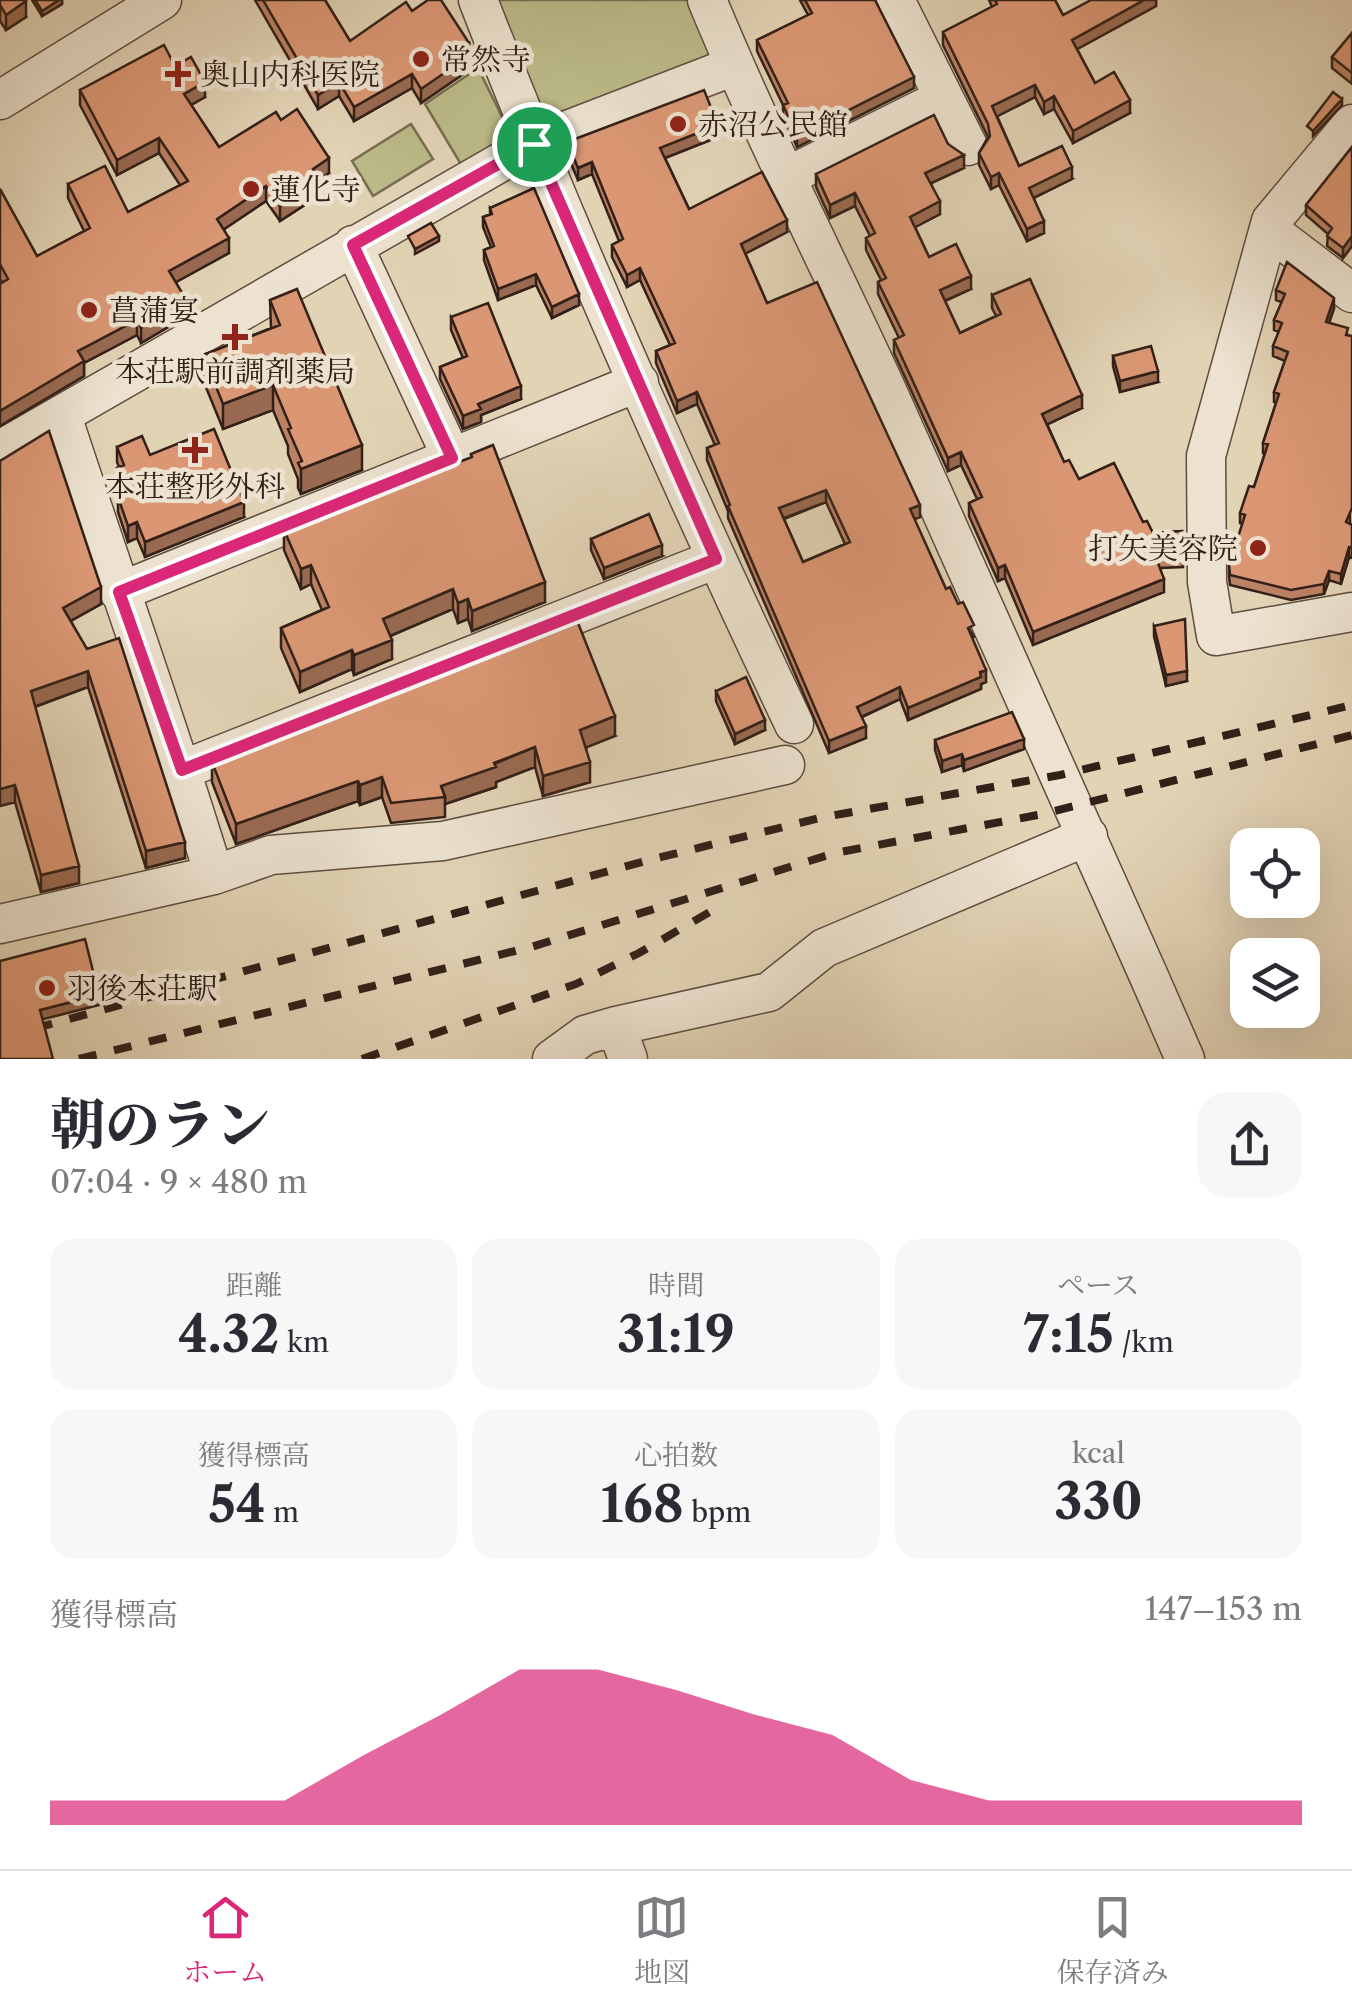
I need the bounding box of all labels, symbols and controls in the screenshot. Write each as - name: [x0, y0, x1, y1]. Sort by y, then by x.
- place label: 常然寺: [441, 41, 531, 78]
- marker: 常然寺: [410, 48, 432, 70]
- place label: 奥山内科医院: [200, 56, 380, 93]
- marker: 奥山内科医院: [165, 61, 191, 87]
- pin: [492, 102, 577, 187]
- place label: 赤沼公民館: [698, 106, 848, 143]
- marker: 赤沼公民館: [667, 113, 689, 135]
- icon: arrive: [507, 117, 562, 172]
- place label: 蓮化寺: [271, 171, 361, 208]
- marker: 蓮化寺: [240, 178, 262, 200]
- place label: 菖蒲宴: [109, 292, 199, 329]
- marker: 菖蒲宴: [78, 299, 100, 321]
- marker: 本荘駅前調剤薬局: [224, 326, 246, 348]
- place label: 本荘駅前調剤薬局: [115, 353, 355, 390]
- marker: 本荘整形外科: [182, 437, 208, 463]
- place label: 本荘整形外科: [105, 468, 285, 505]
- place label: 打矢美容院: [1088, 530, 1238, 567]
- marker: 打矢美容院: [1247, 537, 1269, 559]
- map controls: [1230, 828, 1320, 1028]
- button: locate: [1230, 828, 1320, 918]
- button: layers: [1230, 938, 1320, 1028]
- place label: 羽後本荘駅: [67, 970, 217, 1007]
- marker: 羽後本荘駅: [36, 977, 58, 999]
- text: 朝のラン: [50, 1091, 270, 1158]
- button: share: [1197, 1092, 1302, 1197]
- text: 07:04 · 9 × 480 m: [50, 1162, 307, 1201]
- text: 距離: [226, 1268, 282, 1302]
- text: 時間: [648, 1268, 704, 1302]
- text: ペース: [1057, 1268, 1140, 1302]
- text: 4.32: [178, 1303, 279, 1365]
- text: 31:19: [617, 1303, 735, 1365]
- text: 7:15: [1023, 1303, 1114, 1365]
- text: km: [279, 1325, 329, 1359]
- text: /km: [1114, 1325, 1174, 1359]
- text: kcal: [1072, 1436, 1125, 1470]
- text: 獲得標高: [198, 1438, 310, 1472]
- text: 心拍数: [634, 1438, 718, 1472]
- text: 330: [1054, 1470, 1143, 1532]
- text: 54: [208, 1473, 266, 1535]
- text: 168: [601, 1473, 684, 1535]
- text: m: [266, 1495, 299, 1529]
- text: bpm: [684, 1495, 751, 1529]
- text: 147–153 m: [1145, 1589, 1302, 1628]
- text: 獲得標高: [50, 1595, 178, 1634]
- tab: ホーム: [183, 1890, 267, 1990]
- tab: 地図: [634, 1890, 690, 1990]
- tab: 保存済み: [1057, 1890, 1169, 1990]

